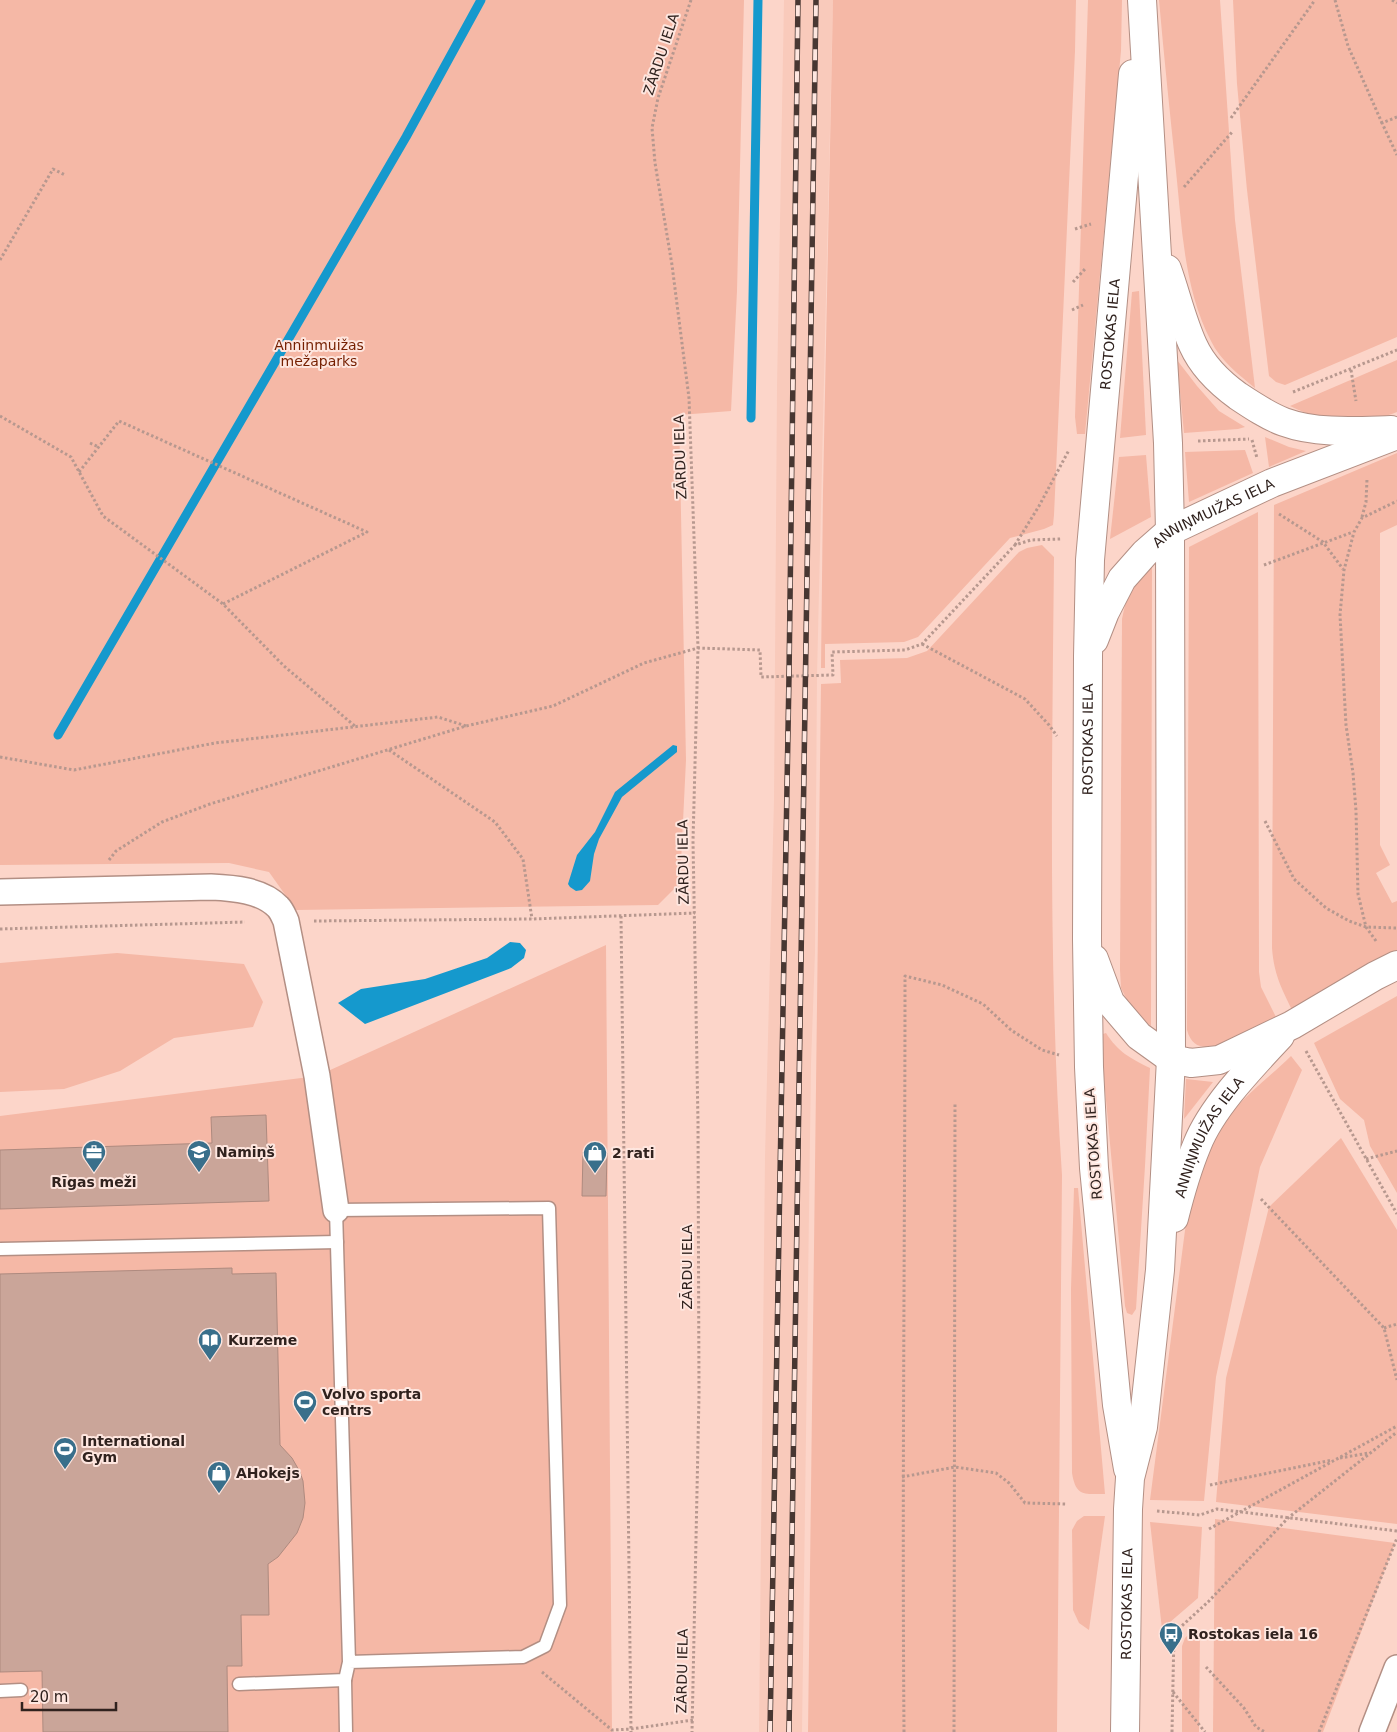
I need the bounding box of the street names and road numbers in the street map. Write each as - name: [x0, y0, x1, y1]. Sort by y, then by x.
- street label: ZĀRDU IELA: [640, 11, 682, 97]
- street label: ROSTOKAS IELA: [1097, 277, 1123, 390]
- street label: ZĀRDU IELA: [671, 414, 689, 500]
- street label: ANNIŅMUIŽAS IELA: [1149, 475, 1277, 551]
- street label: ROSTOKAS IELA: [1080, 683, 1096, 795]
- street label: ZĀRDU IELA: [674, 819, 692, 905]
- street label: ANNIŅMUIŽAS IELA: [1172, 1073, 1247, 1199]
- street label: ROSTOKAS IELA: [1081, 1087, 1105, 1200]
- street label: ZĀRDU IELA: [679, 1224, 695, 1310]
- street label: ROSTOKAS IELA: [1118, 1548, 1135, 1660]
- street label: ZĀRDU IELA: [673, 1628, 691, 1714]

